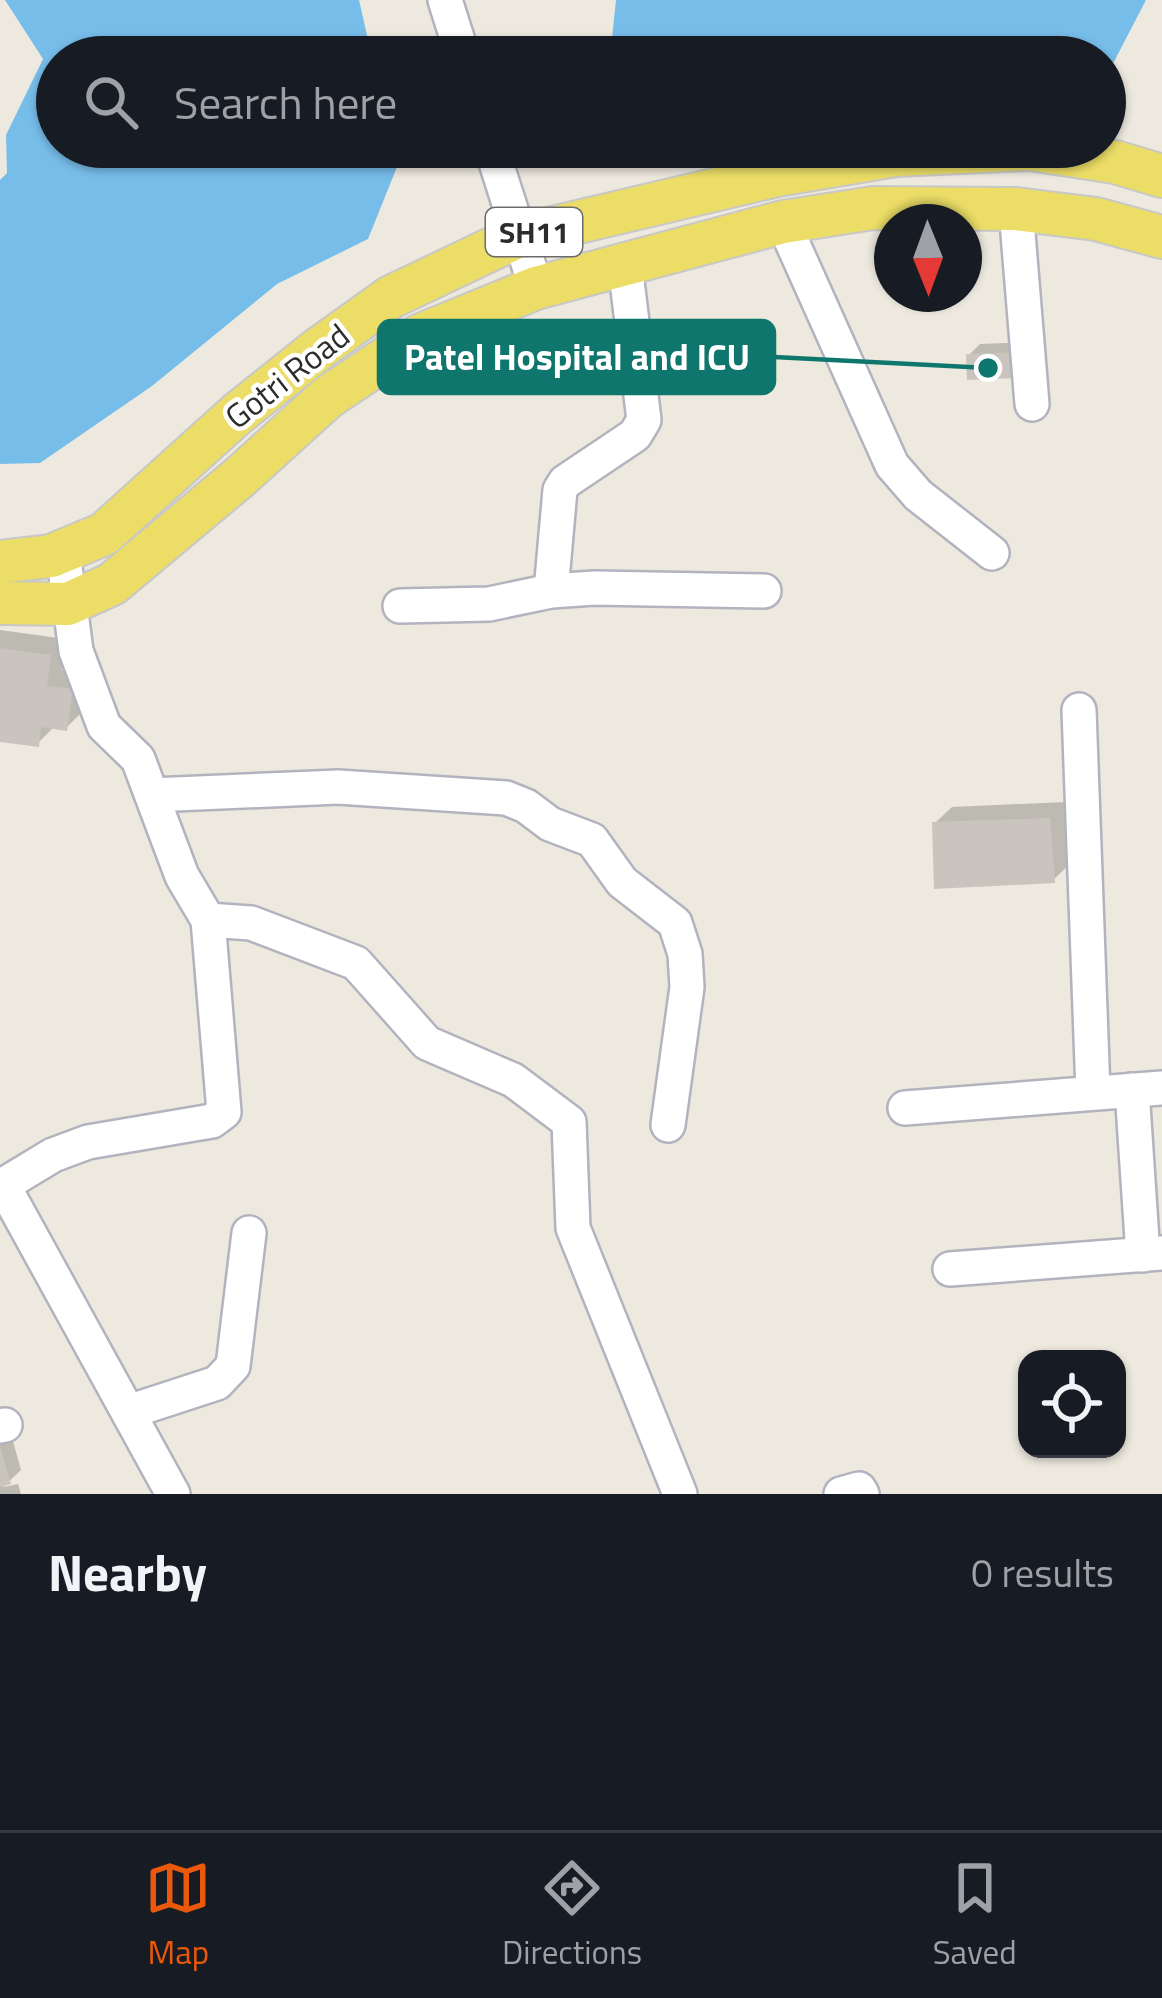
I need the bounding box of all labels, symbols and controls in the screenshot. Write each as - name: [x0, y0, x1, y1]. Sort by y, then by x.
- search box: [36, 36, 1126, 168]
- text: Search here: [174, 68, 397, 136]
- icon: search: [78, 69, 144, 135]
- north arrow: [874, 204, 982, 312]
- road number: SH11: [486, 208, 582, 256]
- street label: Gotri Road: [214, 311, 360, 441]
- callout: Patel Hospital and ICU: [379, 321, 774, 393]
- text: Patel Hospital and ICU: [404, 329, 750, 384]
- map controls: [1018, 1350, 1126, 1458]
- button: locate: [1018, 1350, 1126, 1458]
- text: Nearby: [48, 1533, 207, 1611]
- text: 0 results: [971, 1543, 1114, 1602]
- tab: Map: [145, 1855, 211, 1977]
- tab: Directions: [502, 1855, 642, 1977]
- tab: Saved: [933, 1855, 1017, 1977]

